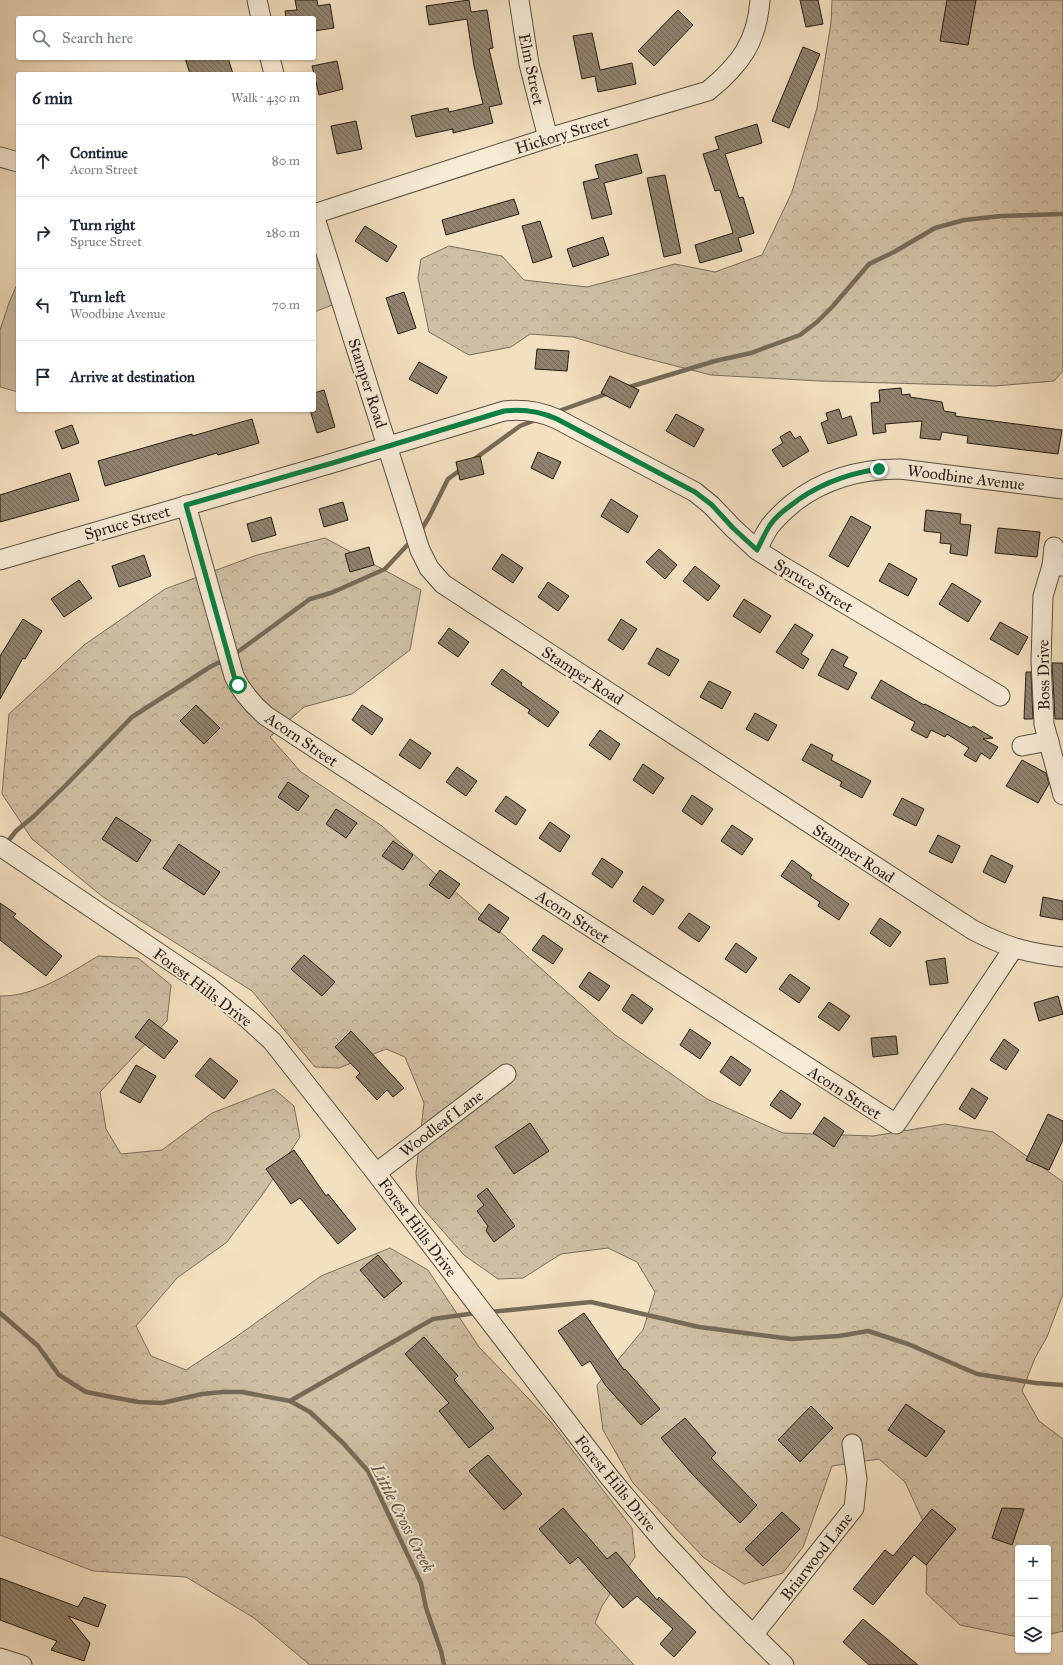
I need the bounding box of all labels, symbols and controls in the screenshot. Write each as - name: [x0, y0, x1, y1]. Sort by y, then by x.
- search box: [16, 16, 316, 60]
- icon: search: [30, 27, 52, 49]
- text: Search here: [62, 29, 133, 47]
- street label: Elm Street: [515, 32, 548, 107]
- text: 6 min: [32, 88, 73, 109]
- text: Walk · 430 m: [231, 90, 300, 106]
- street label: Hickory Street: [513, 111, 612, 158]
- text: Continue: [70, 144, 128, 162]
- icon: ahead: [32, 150, 54, 172]
- text: 80 m: [272, 153, 300, 169]
- text: Acorn Street: [70, 162, 138, 178]
- text: Turn right: [70, 216, 135, 234]
- icon: right: [32, 222, 54, 244]
- text: 280 m: [265, 225, 300, 241]
- text: Spruce Street: [70, 234, 142, 250]
- text: Turn left: [70, 288, 126, 306]
- icon: left: [32, 294, 54, 316]
- text: 70 m: [272, 297, 300, 313]
- text: Woodbine Avenue: [70, 306, 166, 322]
- street label: Stamper Road: [344, 336, 391, 430]
- icon: arrive: [32, 366, 54, 388]
- text: Arrive at destination: [70, 368, 195, 386]
- route end: [870, 460, 888, 478]
- street label: Woodbine Avenue: [906, 461, 1026, 494]
- street label: Spruce Street: [82, 501, 173, 544]
- street label: Spruce Street: [771, 555, 857, 616]
- street label: Boss Drive: [1033, 639, 1054, 711]
- street label: Stamper Road: [538, 642, 627, 709]
- route start: [229, 676, 247, 694]
- street label: Acorn Street: [261, 708, 342, 771]
- street label: Stamper Road: [809, 820, 898, 887]
- street label: Acorn Street: [532, 885, 613, 947]
- street label: Forest Hills Drive: [150, 944, 256, 1031]
- street label: Acorn Street: [804, 1061, 885, 1123]
- street label: Woodleaf Lane: [396, 1086, 487, 1161]
- street label: Forest Hills Drive: [374, 1174, 461, 1281]
- street label: Forest Hills Drive: [571, 1431, 661, 1536]
- water label: Little Cross Creek: [366, 1460, 439, 1576]
- street label: Briarwood Lane: [776, 1508, 857, 1604]
- map controls: [1015, 1545, 1051, 1653]
- button: +: [1015, 1545, 1051, 1581]
- button: −: [1015, 1581, 1051, 1617]
- button: layers: [1015, 1617, 1051, 1653]

